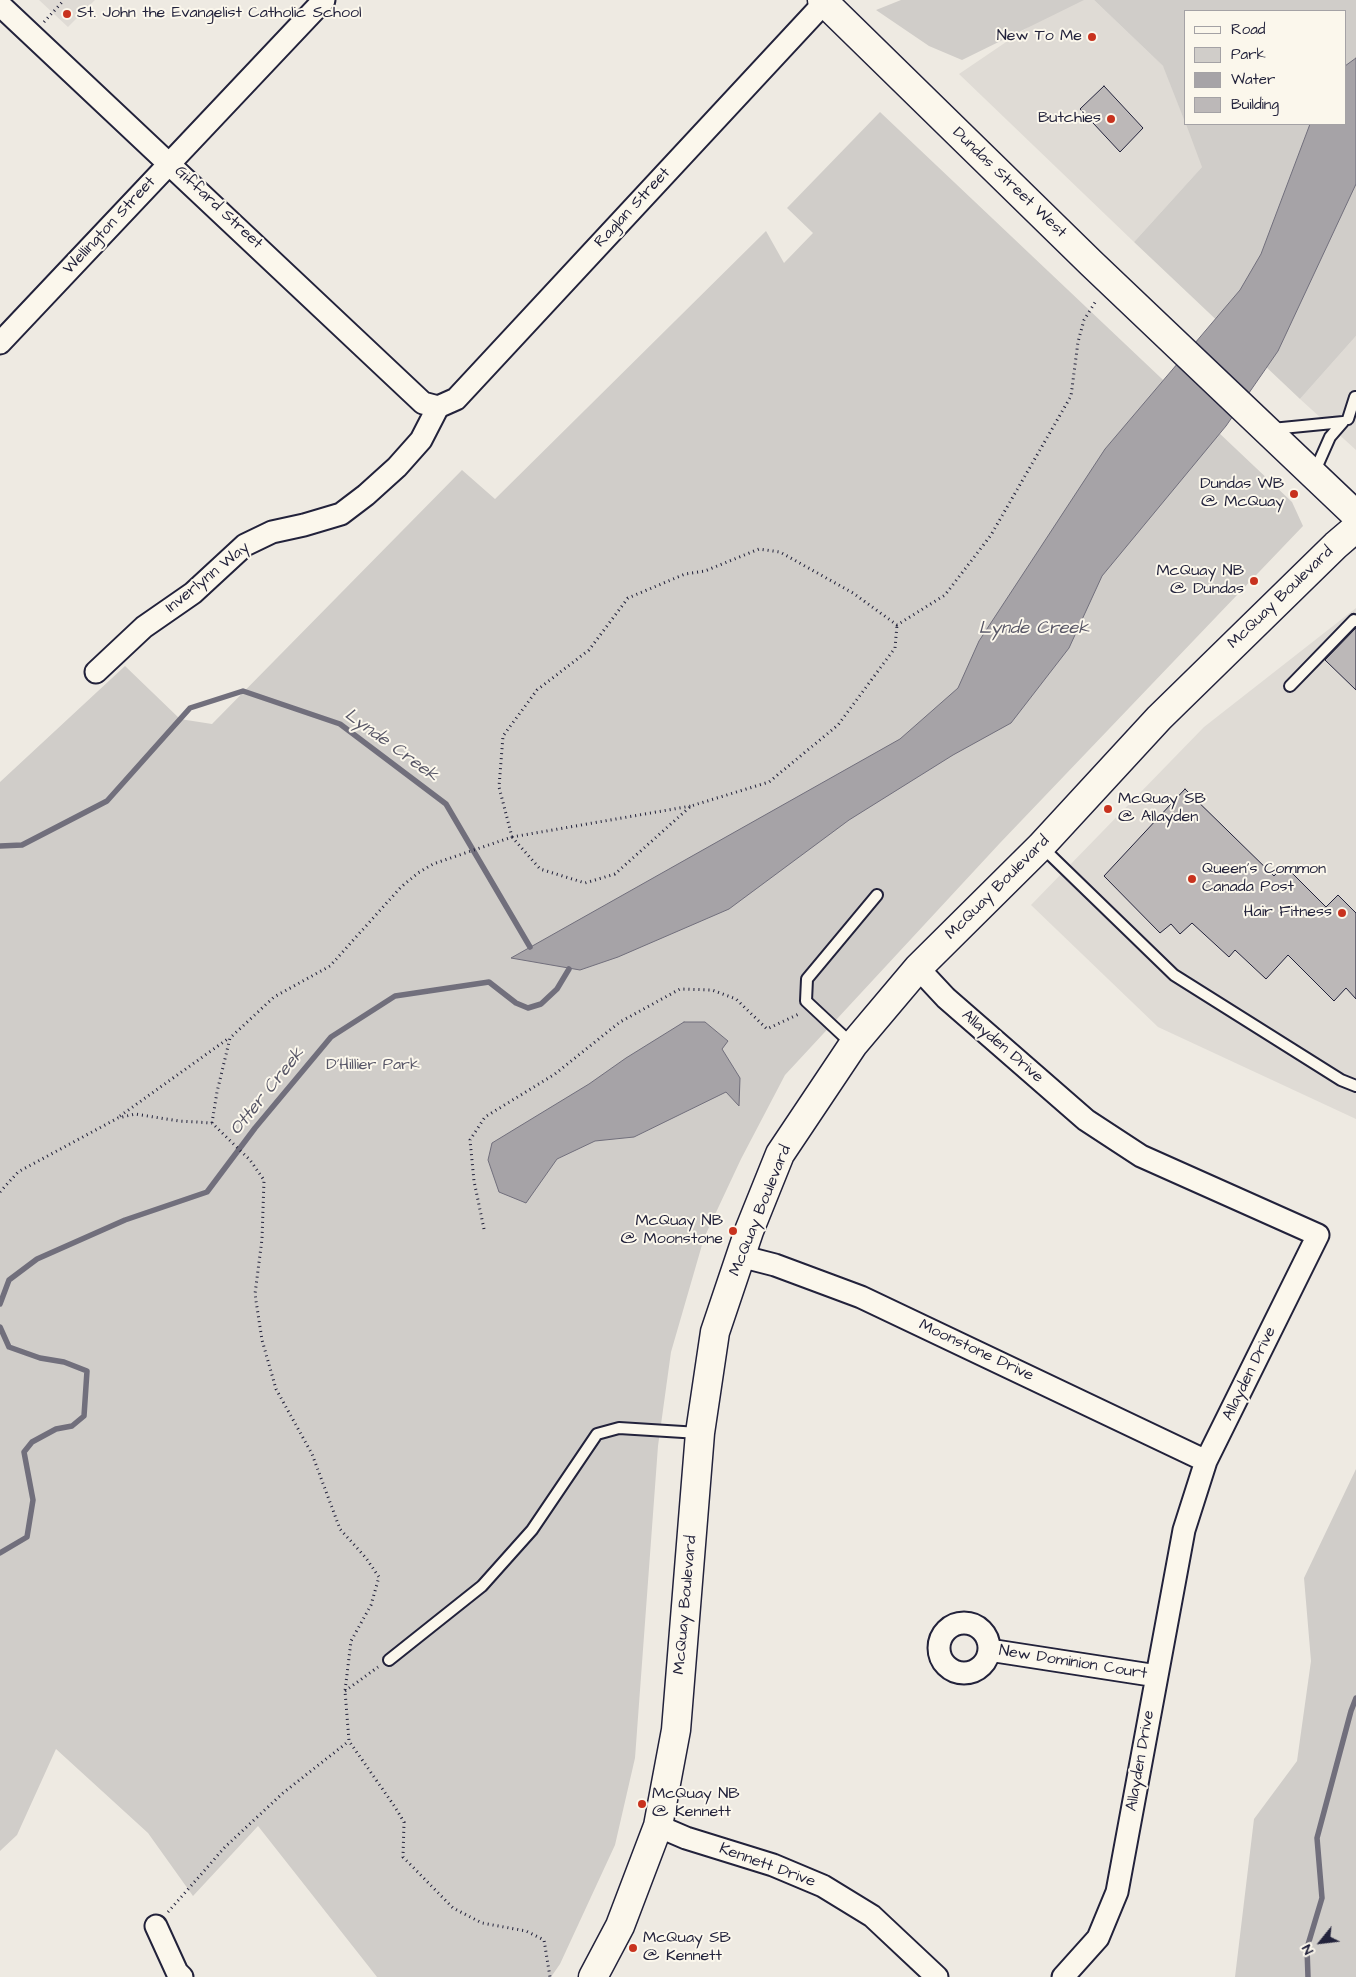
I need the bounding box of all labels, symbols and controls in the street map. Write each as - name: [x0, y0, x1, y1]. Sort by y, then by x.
- place label: St. John the Evangelist Catholic School: [77, 4, 361, 24]
- marker: St. John the Evangelist Catholic School: [61, 8, 73, 20]
- legend: [1184, 10, 1346, 125]
- text: Road: [1231, 19, 1265, 40]
- place label: New To Me: [997, 27, 1082, 47]
- marker: New To Me: [1086, 31, 1098, 43]
- text: Park: [1231, 44, 1266, 65]
- text: Water: [1231, 69, 1275, 90]
- text: Building: [1231, 94, 1279, 115]
- place label: Butchies: [1038, 109, 1101, 129]
- marker: Butchies: [1105, 113, 1117, 125]
- street label: Dundas Street West: [948, 124, 1070, 242]
- street label: Giffard Street: [170, 162, 266, 254]
- street label: Raglan Street: [591, 164, 675, 252]
- street label: Wellington Street: [60, 173, 160, 279]
- place label: Dundas WB @ McQuay: [1200, 475, 1284, 513]
- marker: Dundas WB @ McQuay: [1288, 488, 1300, 500]
- street label: Inverlynn Way: [162, 538, 254, 618]
- street label: McQuay Boulevard: [1224, 543, 1338, 653]
- place label: McQuay NB @ Dundas: [1156, 562, 1244, 600]
- marker: McQuay NB @ Dundas: [1248, 575, 1260, 587]
- water label: Lynde Creek: [979, 618, 1089, 640]
- water label: Lynde Creek: [340, 705, 442, 787]
- place label: McQuay SB @ Allayden: [1118, 790, 1206, 828]
- marker: McQuay SB @ Allayden: [1102, 803, 1114, 815]
- street label: McQuay Boulevard: [942, 832, 1054, 944]
- place label: Queen's Common Canada Post: [1202, 860, 1326, 898]
- marker: Queen's Common Canada Post: [1186, 873, 1198, 885]
- place label: Hair Fitness: [1244, 903, 1332, 923]
- marker: Hair Fitness: [1336, 907, 1348, 919]
- street label: Allayden Drive: [957, 1006, 1047, 1088]
- water label: Otter Creek: [226, 1044, 310, 1140]
- park label: D'Hillier Park: [326, 1056, 420, 1076]
- street label: McQuay Boulevard: [726, 1143, 796, 1279]
- place label: McQuay NB @ Moonstone: [621, 1212, 723, 1250]
- marker: McQuay NB @ Moonstone: [727, 1225, 739, 1237]
- street label: Moonstone Drive: [916, 1316, 1036, 1386]
- street label: Allayden Drive: [1219, 1324, 1281, 1424]
- street label: McQuay Boulevard: [670, 1535, 702, 1675]
- street label: New Dominion Court: [997, 1642, 1149, 1684]
- street label: Allayden Drive: [1123, 1709, 1159, 1813]
- place label: McQuay NB @ Kennett: [652, 1785, 740, 1823]
- marker: McQuay NB @ Kennett: [636, 1798, 648, 1810]
- street label: Kennett Drive: [716, 1840, 818, 1892]
- north arrow: [1296, 1917, 1346, 1967]
- place label: McQuay SB @ Kennett: [643, 1929, 731, 1967]
- text: N: [1297, 1941, 1319, 1958]
- marker: McQuay SB @ Kennett: [627, 1942, 639, 1954]

